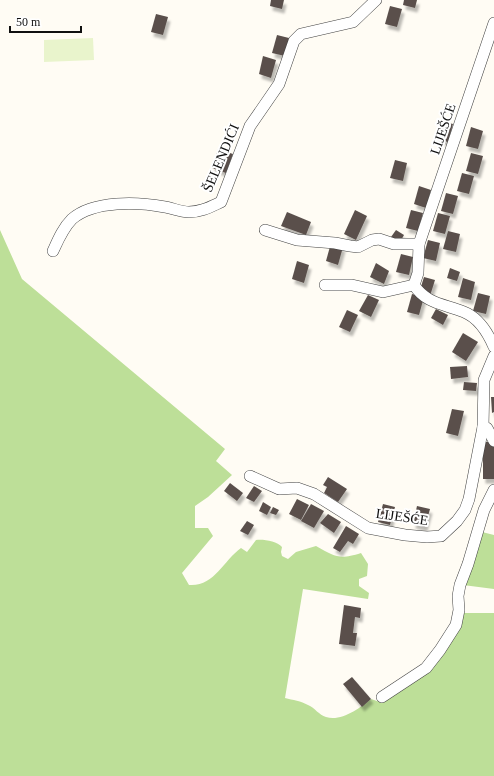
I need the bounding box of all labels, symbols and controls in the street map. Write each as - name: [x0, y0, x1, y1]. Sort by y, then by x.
- scale bar: [10, 8, 81, 34]
- text: 50 m: [16, 15, 41, 29]
- street label: LIJEŠĆE: [426, 101, 459, 156]
- street label: ŠELENDIĆI: [199, 121, 242, 194]
- street label: LIJEŠĆE: [375, 505, 429, 528]

